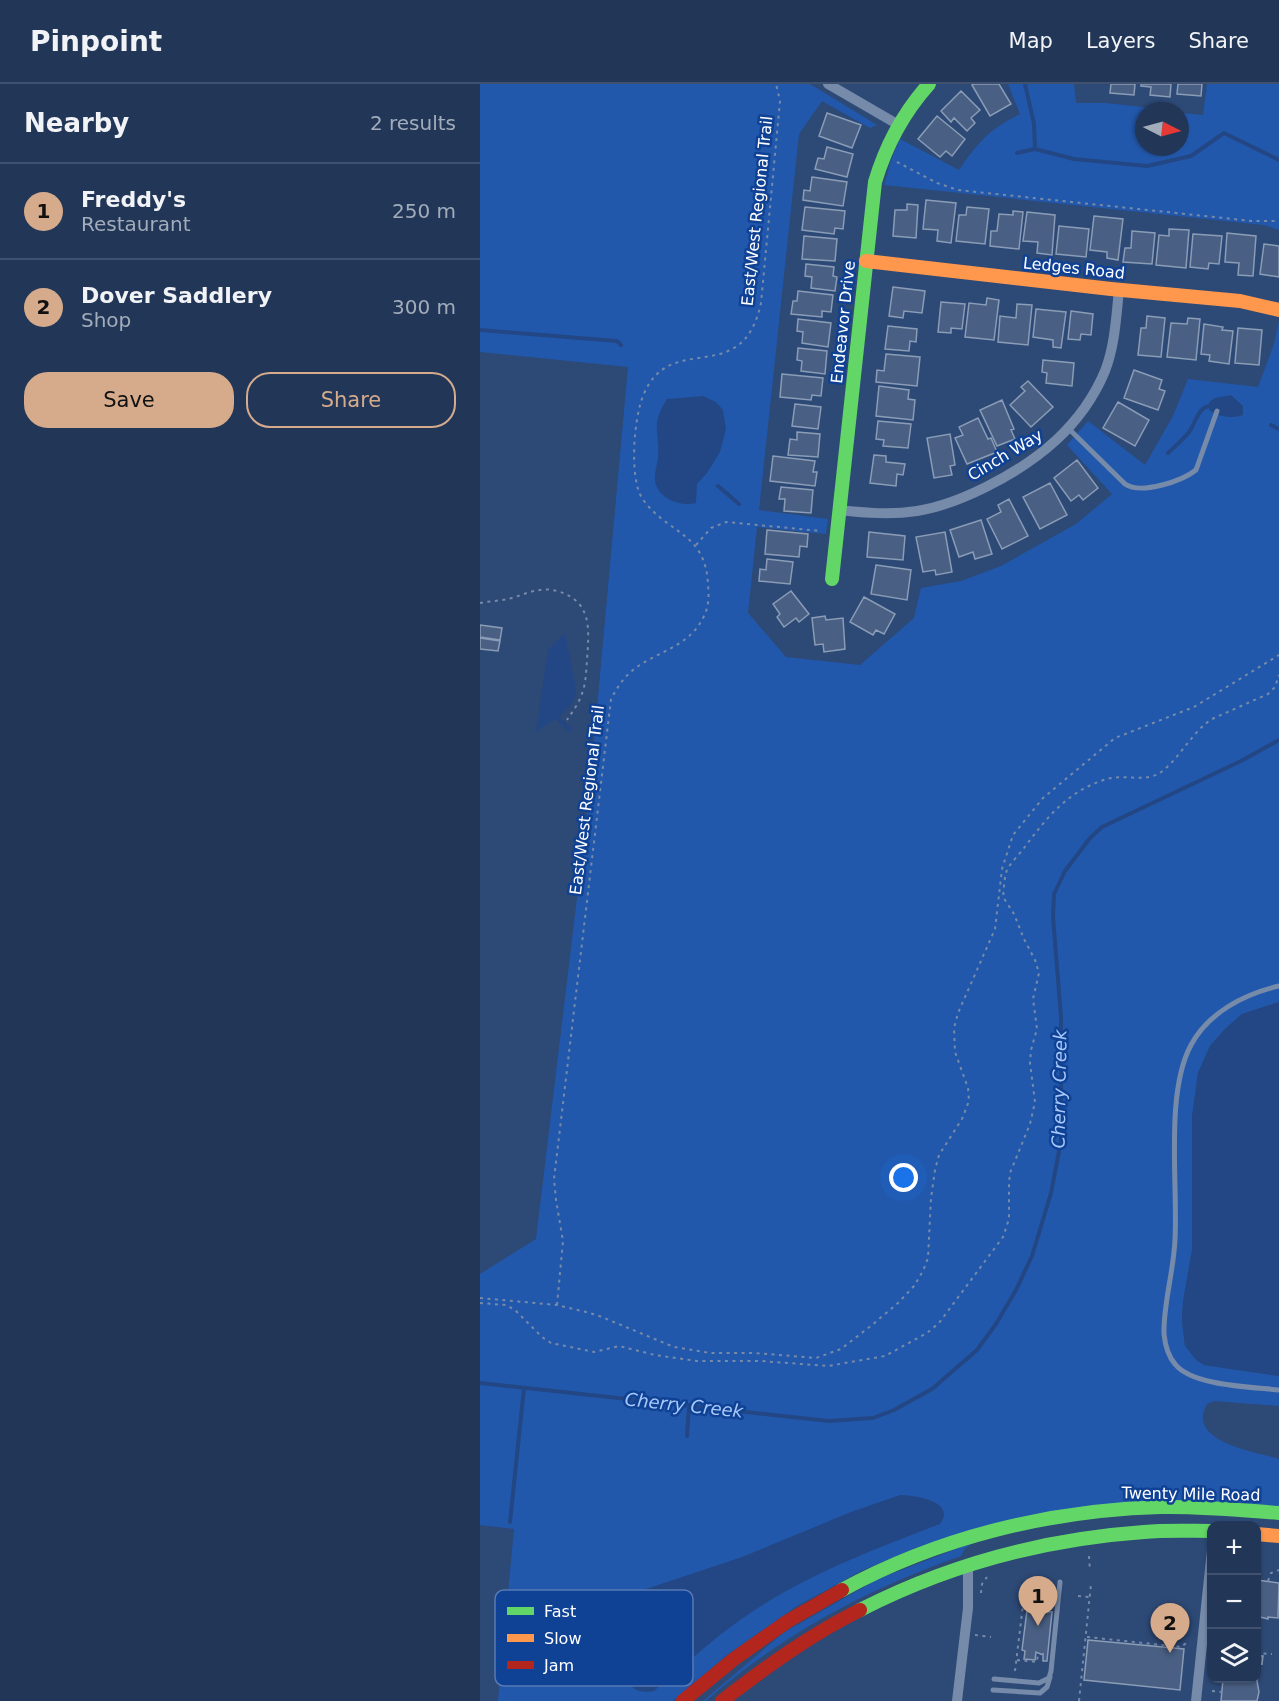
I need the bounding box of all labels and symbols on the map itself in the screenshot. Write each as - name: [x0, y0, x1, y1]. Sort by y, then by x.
- north arrow: [1135, 102, 1189, 156]
- street label: East/West Regional Trail: [738, 115, 776, 307]
- street label: Ledges Road: [1022, 253, 1126, 283]
- street label: Endeavor Drive: [827, 260, 859, 384]
- street label: Cinch Way: [964, 425, 1046, 485]
- street label: East/West Regional Trail: [566, 704, 608, 896]
- water label: Cherry Creek: [1047, 1028, 1071, 1149]
- your location: [889, 1163, 918, 1192]
- water label: Cherry Creek: [624, 1388, 746, 1422]
- street label: Twenty Mile Road: [1120, 1483, 1261, 1505]
- pin: 1: [1018, 1576, 1058, 1626]
- legend: [495, 1590, 693, 1686]
- text: Fast: [544, 1602, 576, 1621]
- pin: 2: [1150, 1604, 1190, 1653]
- text: Slow: [544, 1629, 581, 1648]
- text: Jam: [543, 1656, 574, 1675]

